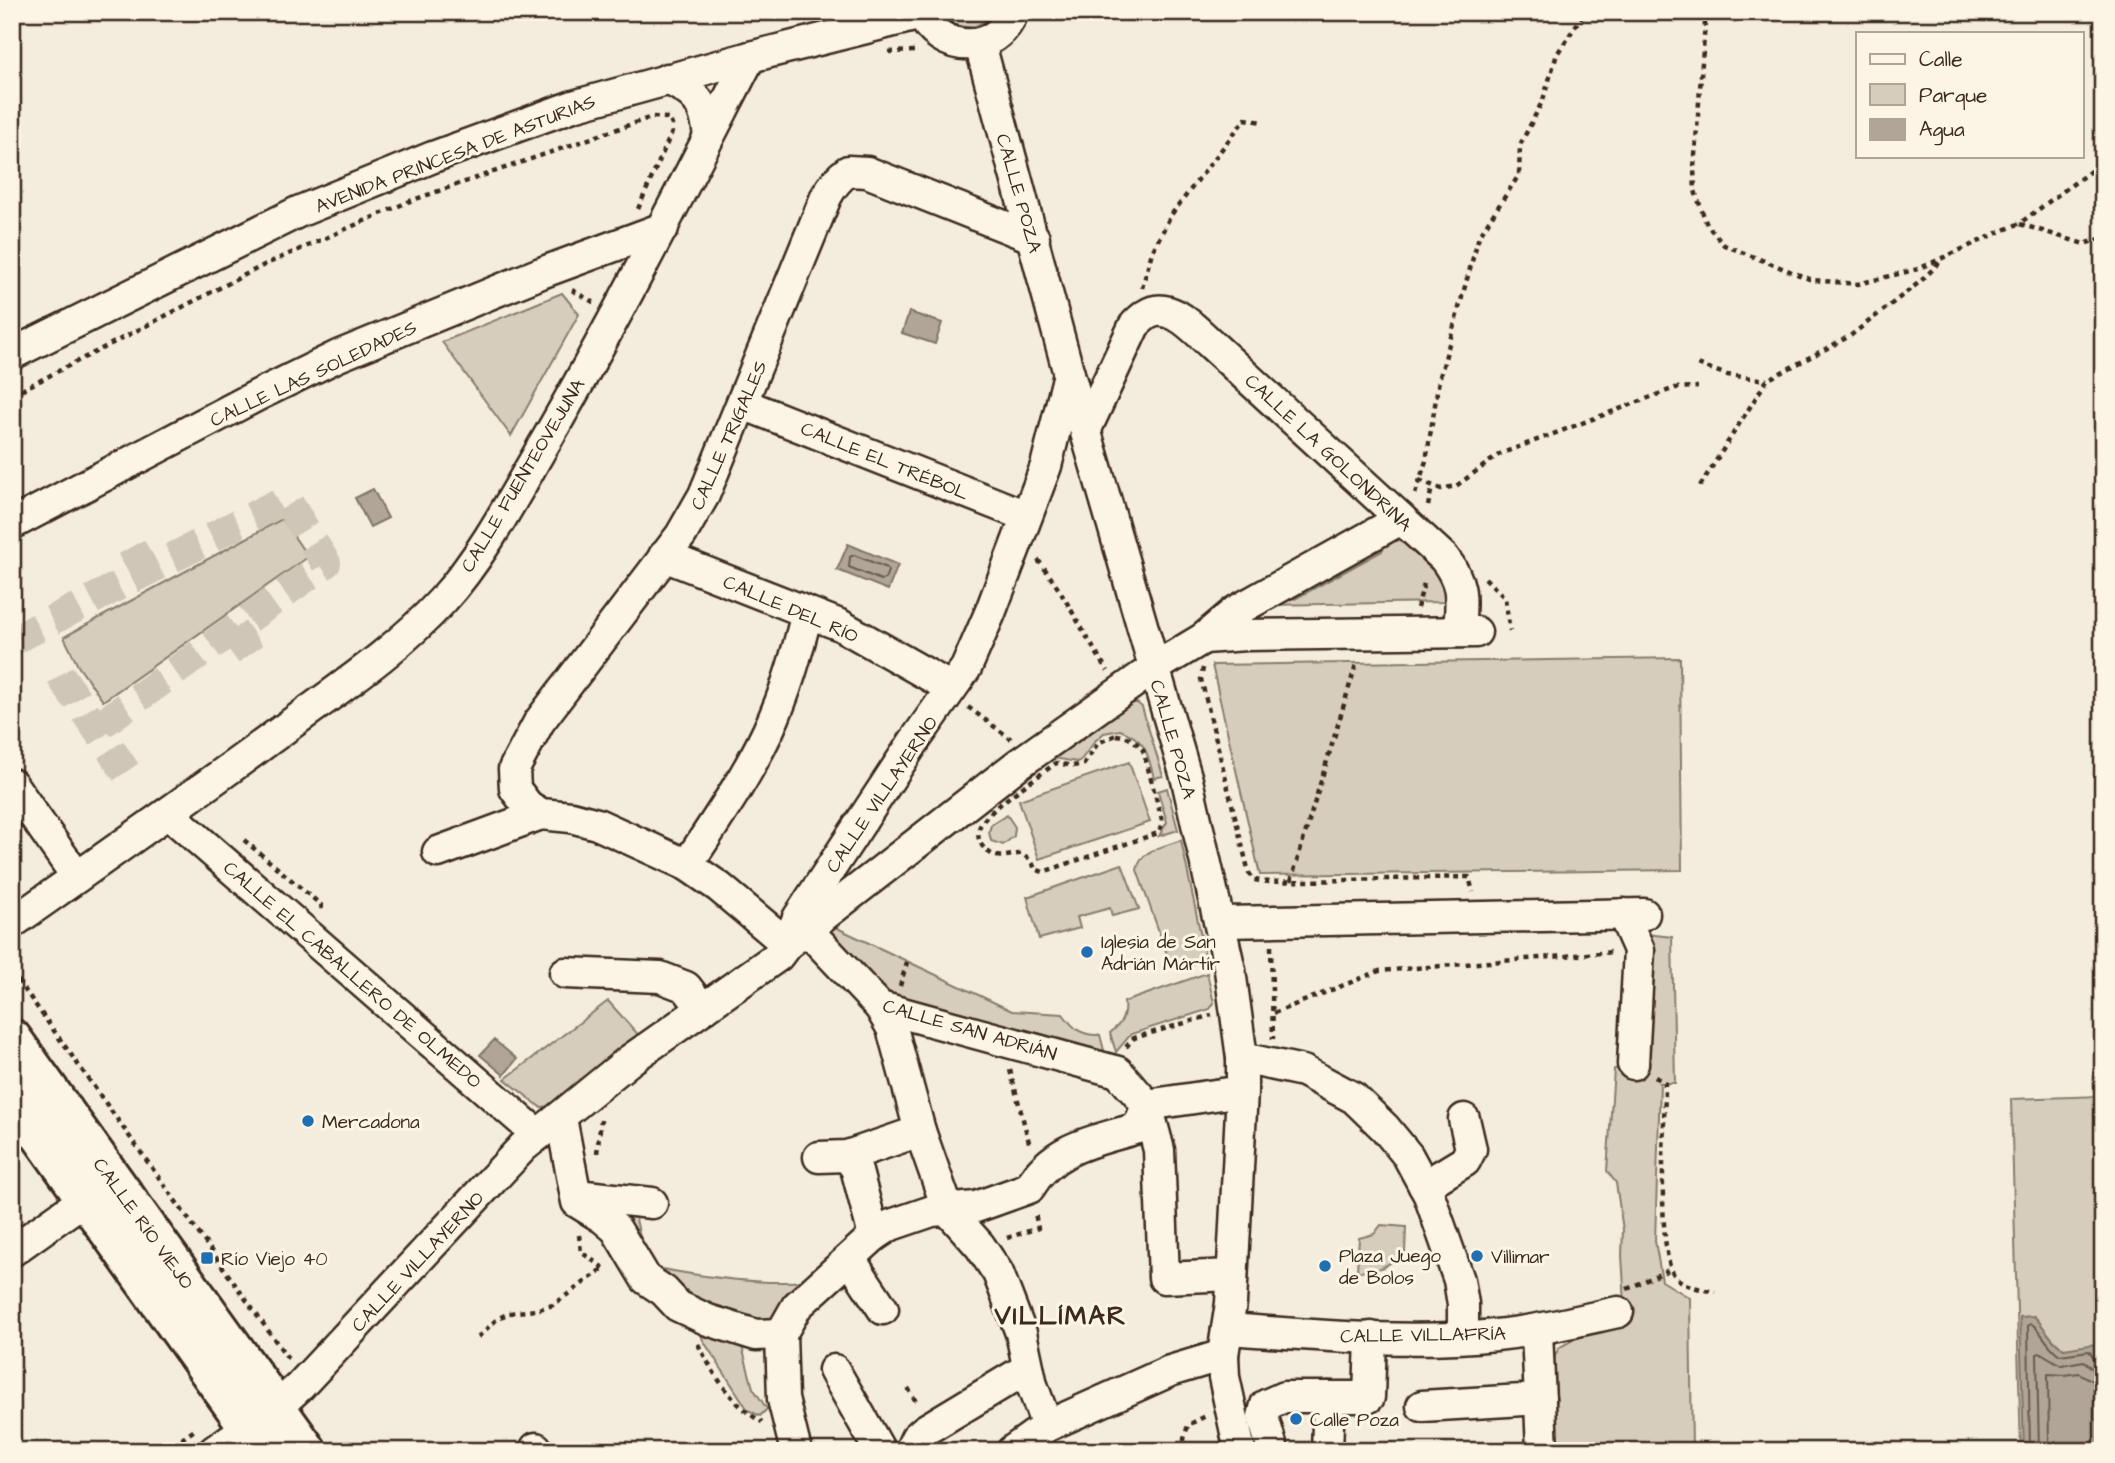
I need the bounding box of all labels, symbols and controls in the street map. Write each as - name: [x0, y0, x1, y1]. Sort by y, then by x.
- legend: [1856, 32, 2084, 158]
- text: Calle: [1919, 45, 1963, 74]
- text: Parque: [1919, 81, 1987, 110]
- street label: AVENIDA PRINCESA DE ASTURIAS: [311, 88, 600, 220]
- text: Agua: [1919, 115, 1965, 146]
- street label: CALLE POZA: [989, 131, 1048, 256]
- street label: CALLE LAS SOLEDADES: [206, 314, 422, 434]
- street label: CALLE TRIGALES: [684, 357, 774, 515]
- street label: CALLE LA GOLONDRINA: [1238, 368, 1418, 538]
- street label: CALLE FUENTEOVEJUNA: [455, 374, 592, 578]
- street label: CALLE EL TRÉBOL: [796, 415, 972, 507]
- street label: CALLE DEL RÍO: [719, 569, 862, 650]
- street label: CALLE POZA: [1143, 677, 1202, 802]
- street label: CALLE VILLAYERNO: [820, 711, 945, 879]
- street label: CALLE EL CABALLERO DE OLMEDO: [217, 855, 487, 1095]
- place label: Iglesia de San Adrián Mártír: [1101, 929, 1220, 978]
- marker: Iglesia de San Adrián Mártír: [1079, 944, 1095, 960]
- street label: CALLE SAN ADRIÁN: [880, 993, 1060, 1068]
- place label: Mercadona: [322, 1109, 420, 1136]
- marker: Mercadona: [300, 1113, 316, 1129]
- street label: CALLE RÍO VIEJO: [86, 1153, 200, 1295]
- street label: CALLE VILLAYERNO: [346, 1185, 491, 1338]
- place label: Plaza Juego de Bolos: [1339, 1243, 1441, 1292]
- place label: Villimar: [1491, 1244, 1550, 1271]
- place label: Río Viejo 40: [221, 1246, 327, 1273]
- marker: Villimar: [1469, 1248, 1485, 1264]
- marker: Río Viejo 40: [199, 1250, 215, 1266]
- marker: Plaza Juego de Bolos: [1317, 1258, 1333, 1274]
- district label: VILLÍMAR: [994, 1298, 1127, 1334]
- street label: CALLE VILLAFRÍA: [1340, 1321, 1506, 1350]
- place label: Calle Poza: [1310, 1407, 1399, 1434]
- marker: Calle Poza: [1288, 1411, 1304, 1427]

